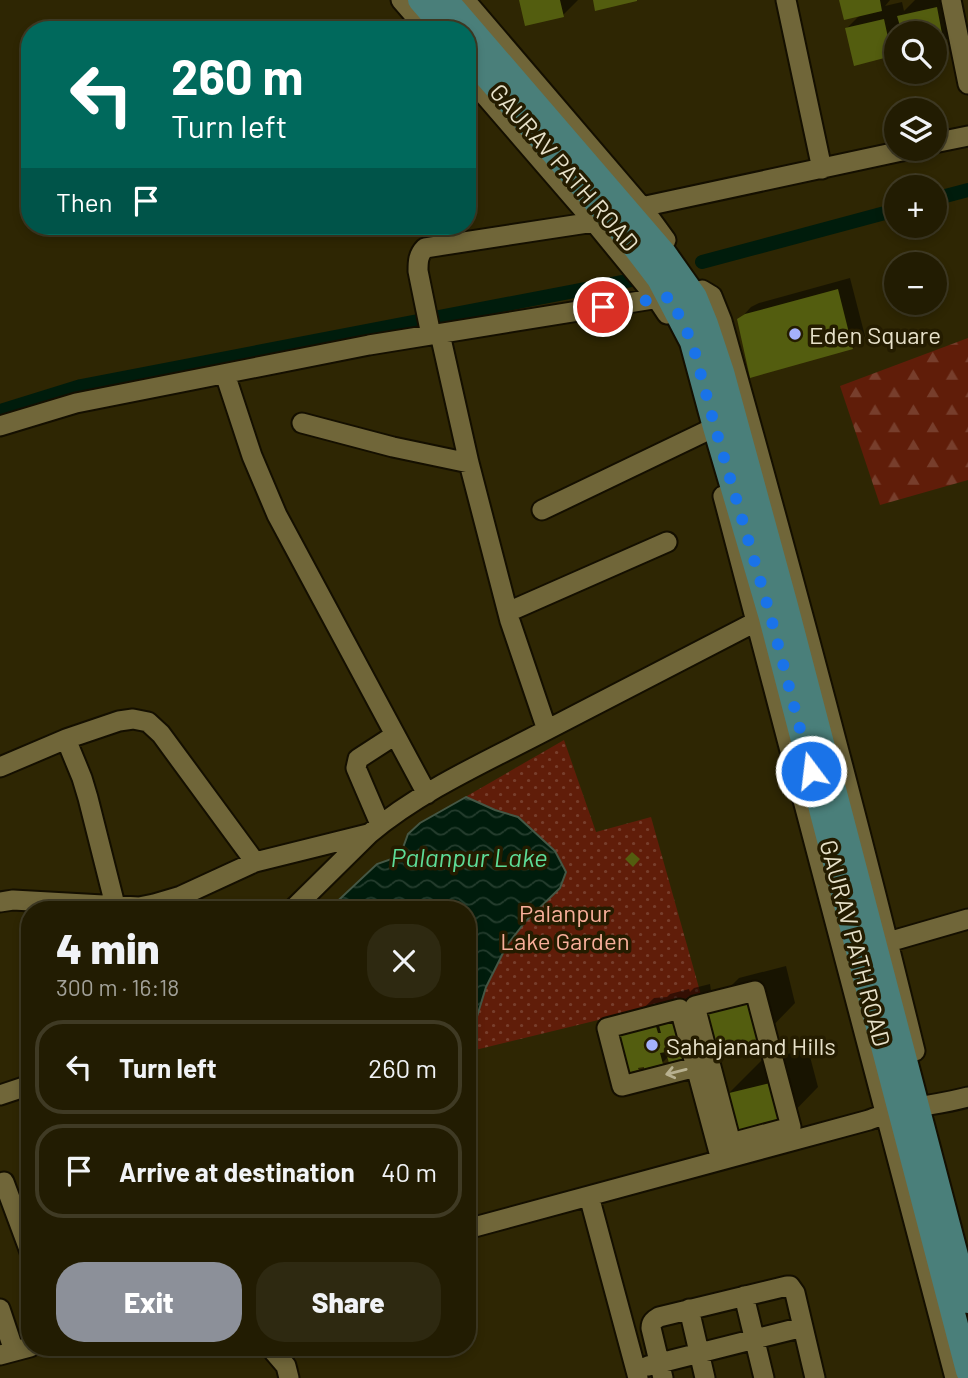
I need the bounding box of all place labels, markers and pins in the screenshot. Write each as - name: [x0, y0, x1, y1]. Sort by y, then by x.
- pin: [573, 277, 633, 337]
- place label: Eden Square: [809, 320, 941, 349]
- marker: Eden Square: [787, 326, 803, 342]
- place label: Sahajanand Hills: [666, 1031, 836, 1060]
- marker: Sahajanand Hills: [644, 1037, 660, 1053]

